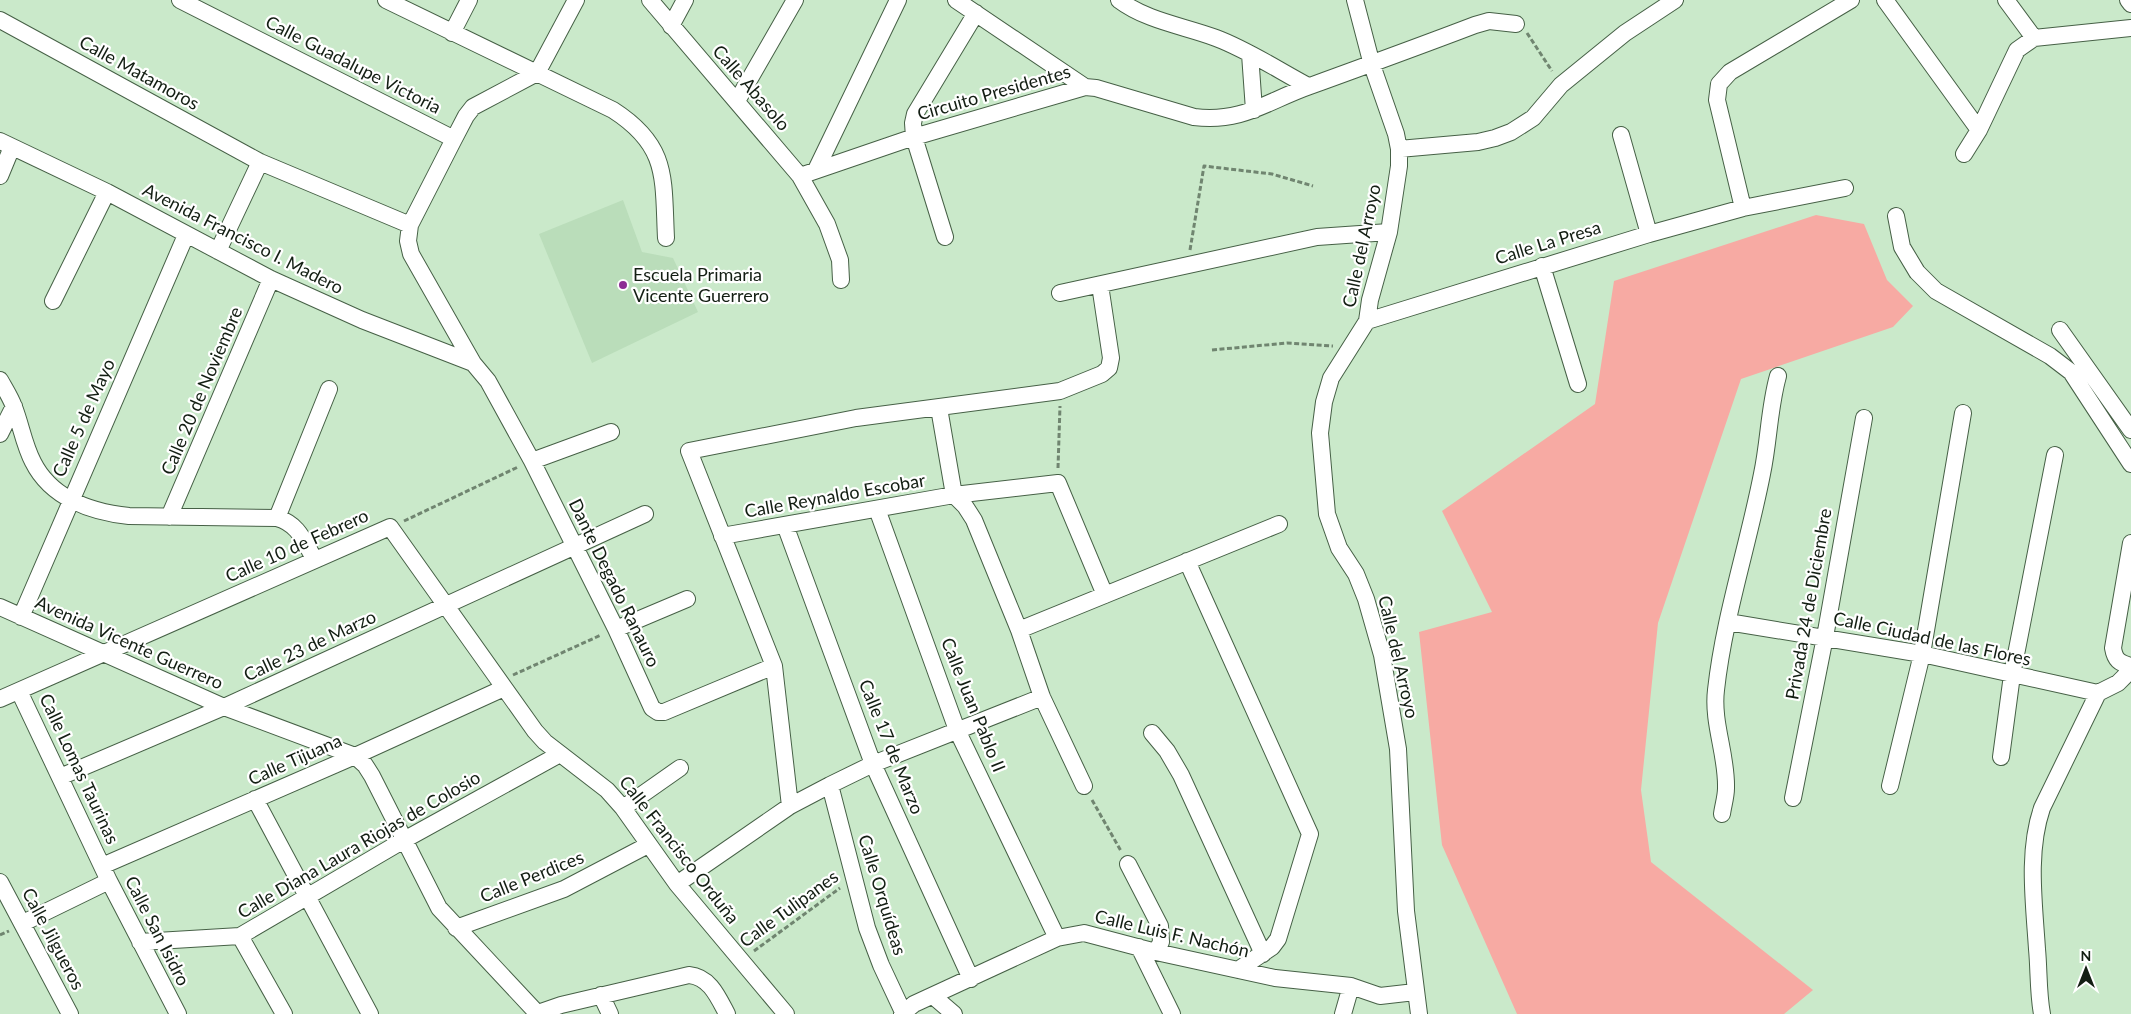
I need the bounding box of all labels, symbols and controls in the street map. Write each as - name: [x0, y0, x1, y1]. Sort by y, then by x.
- street label: Calle Guadalupe Victoria: [262, 10, 445, 118]
- street label: Calle Matamoros: [76, 30, 203, 114]
- street label: Calle Abasolo: [708, 40, 795, 135]
- street label: Circuito Presidentes: [915, 60, 1073, 124]
- street label: Avenida Francisco I. Madero: [140, 178, 347, 298]
- street label: Calle del Arroyo: [1337, 182, 1385, 309]
- street label: Calle La Presa: [1492, 216, 1603, 269]
- place label: Escuela Primaria Vicente Guerrero: [633, 263, 769, 306]
- marker: Escuela Primaria Vicente Guerrero: [617, 279, 629, 291]
- street label: Calle 20 de Noviembre: [156, 303, 246, 478]
- street label: Calle 5 de Mayo: [47, 355, 119, 480]
- street label: Calle Reynaldo Escobar: [743, 468, 927, 522]
- street label: Dante Degado Ranauro: [565, 495, 665, 670]
- street label: Calle 10 de Febrero: [222, 504, 372, 587]
- street label: Privada 24 de Diciembre: [1780, 507, 1836, 701]
- street label: Avenida Vicente Guerrero: [32, 591, 227, 694]
- street label: Calle del Arroyo: [1374, 593, 1424, 720]
- street label: Calle 23 de Marzo: [240, 605, 379, 685]
- street label: Calle Ciudad de las Flores: [1831, 606, 2033, 670]
- street label: Calle Juan Pablo II: [937, 634, 1011, 775]
- street label: Calle 17 de Marzo: [855, 676, 929, 817]
- street label: Calle Lomas Taurinas: [35, 690, 124, 847]
- street label: Calle Tijuana: [244, 729, 345, 790]
- street label: Calle Diana Laura Riojas de Colosio: [233, 765, 484, 923]
- street label: Calle Francisco Orduña: [615, 771, 744, 928]
- street label: Calle Orquídeas: [854, 832, 912, 958]
- street label: Calle Perdices: [477, 845, 587, 907]
- street label: Calle Tulipanes: [735, 865, 842, 951]
- street label: Calle San Isidro: [121, 872, 195, 989]
- street label: Calle Jilgueros: [18, 884, 90, 993]
- street label: Calle Luis F. Nachón: [1093, 905, 1252, 961]
- north arrow: [2061, 944, 2111, 994]
- text: N: [2081, 947, 2091, 964]

